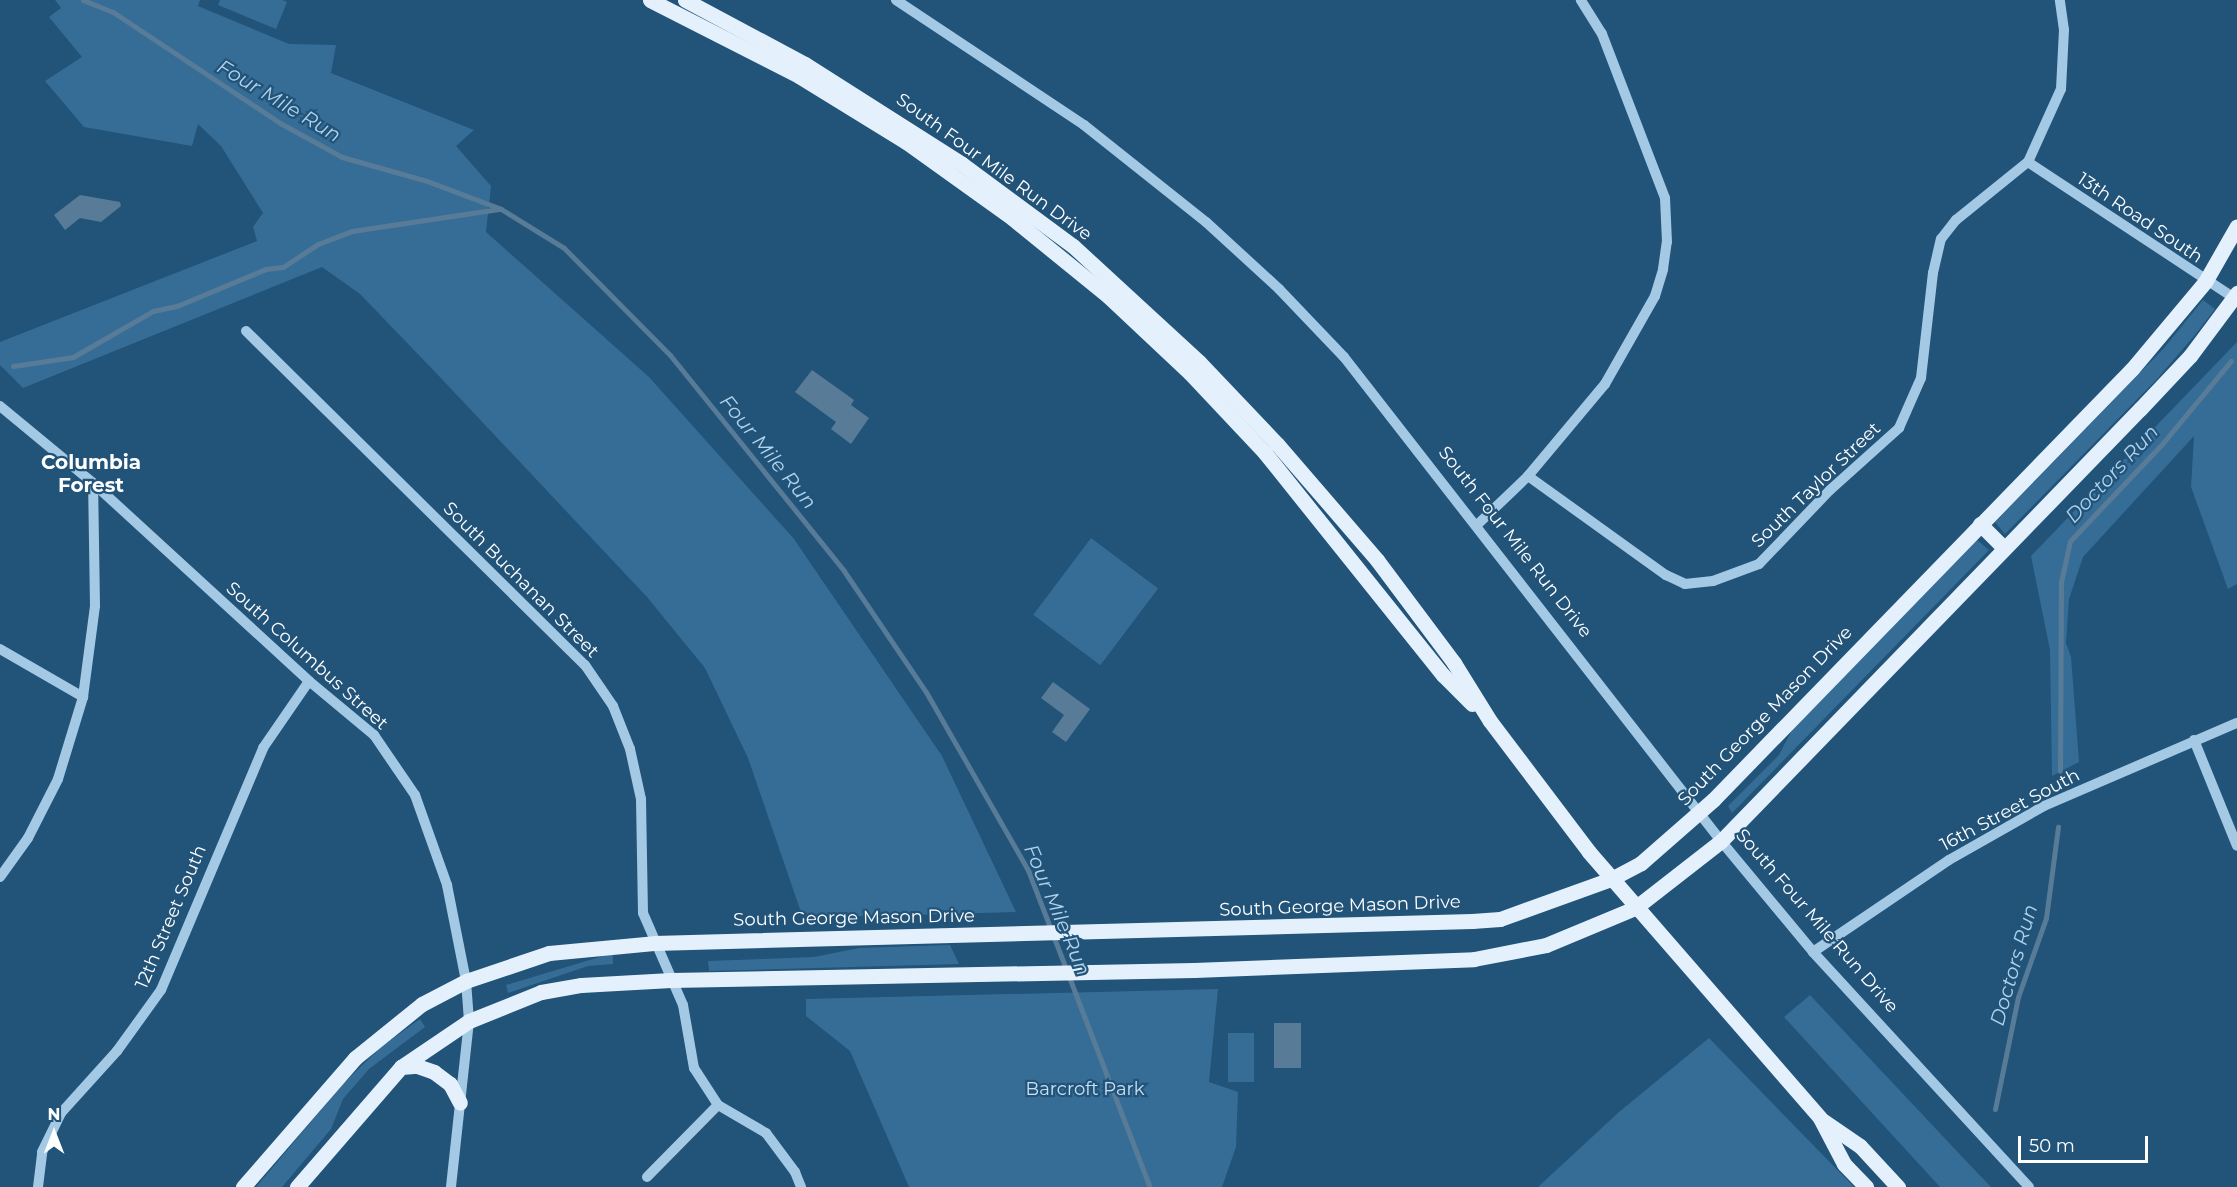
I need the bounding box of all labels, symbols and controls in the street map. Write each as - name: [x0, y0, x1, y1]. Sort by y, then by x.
- water label: Four Mile Run: [213, 55, 345, 147]
- street label: South Four Mile Run Drive: [892, 89, 1096, 245]
- street label: 13th Road South: [2073, 168, 2207, 268]
- water label: Four Mile Run: [715, 390, 821, 514]
- street label: South Taylor Street: [1747, 418, 1885, 552]
- water label: Doctors Run: [2061, 420, 2163, 528]
- street label: South Four Mile Run Drive: [1434, 442, 1596, 642]
- district label: Columbia Forest: [41, 451, 141, 498]
- street label: South Buchanan Street: [439, 498, 603, 662]
- street label: South Columbus Street: [222, 578, 392, 734]
- street label: South George Mason Drive: [1673, 622, 1857, 810]
- street label: 16th Street South: [1937, 764, 2083, 856]
- street label: South Four Mile Run Drive: [1731, 825, 1903, 1017]
- water label: Four Mile Run: [1019, 841, 1095, 979]
- street label: 12th Street South: [131, 842, 211, 992]
- street label: South George Mason Drive: [1219, 891, 1461, 921]
- water label: Doctors Run: [1985, 902, 2043, 1028]
- street label: South George Mason Drive: [733, 905, 975, 931]
- park label: Barcroft Park: [1026, 1078, 1144, 1100]
- north arrow: [24, 1103, 84, 1163]
- text: N: [48, 1105, 60, 1124]
- scale bar: [2021, 1124, 2152, 1162]
- text: 50 m: [2029, 1135, 2075, 1157]

